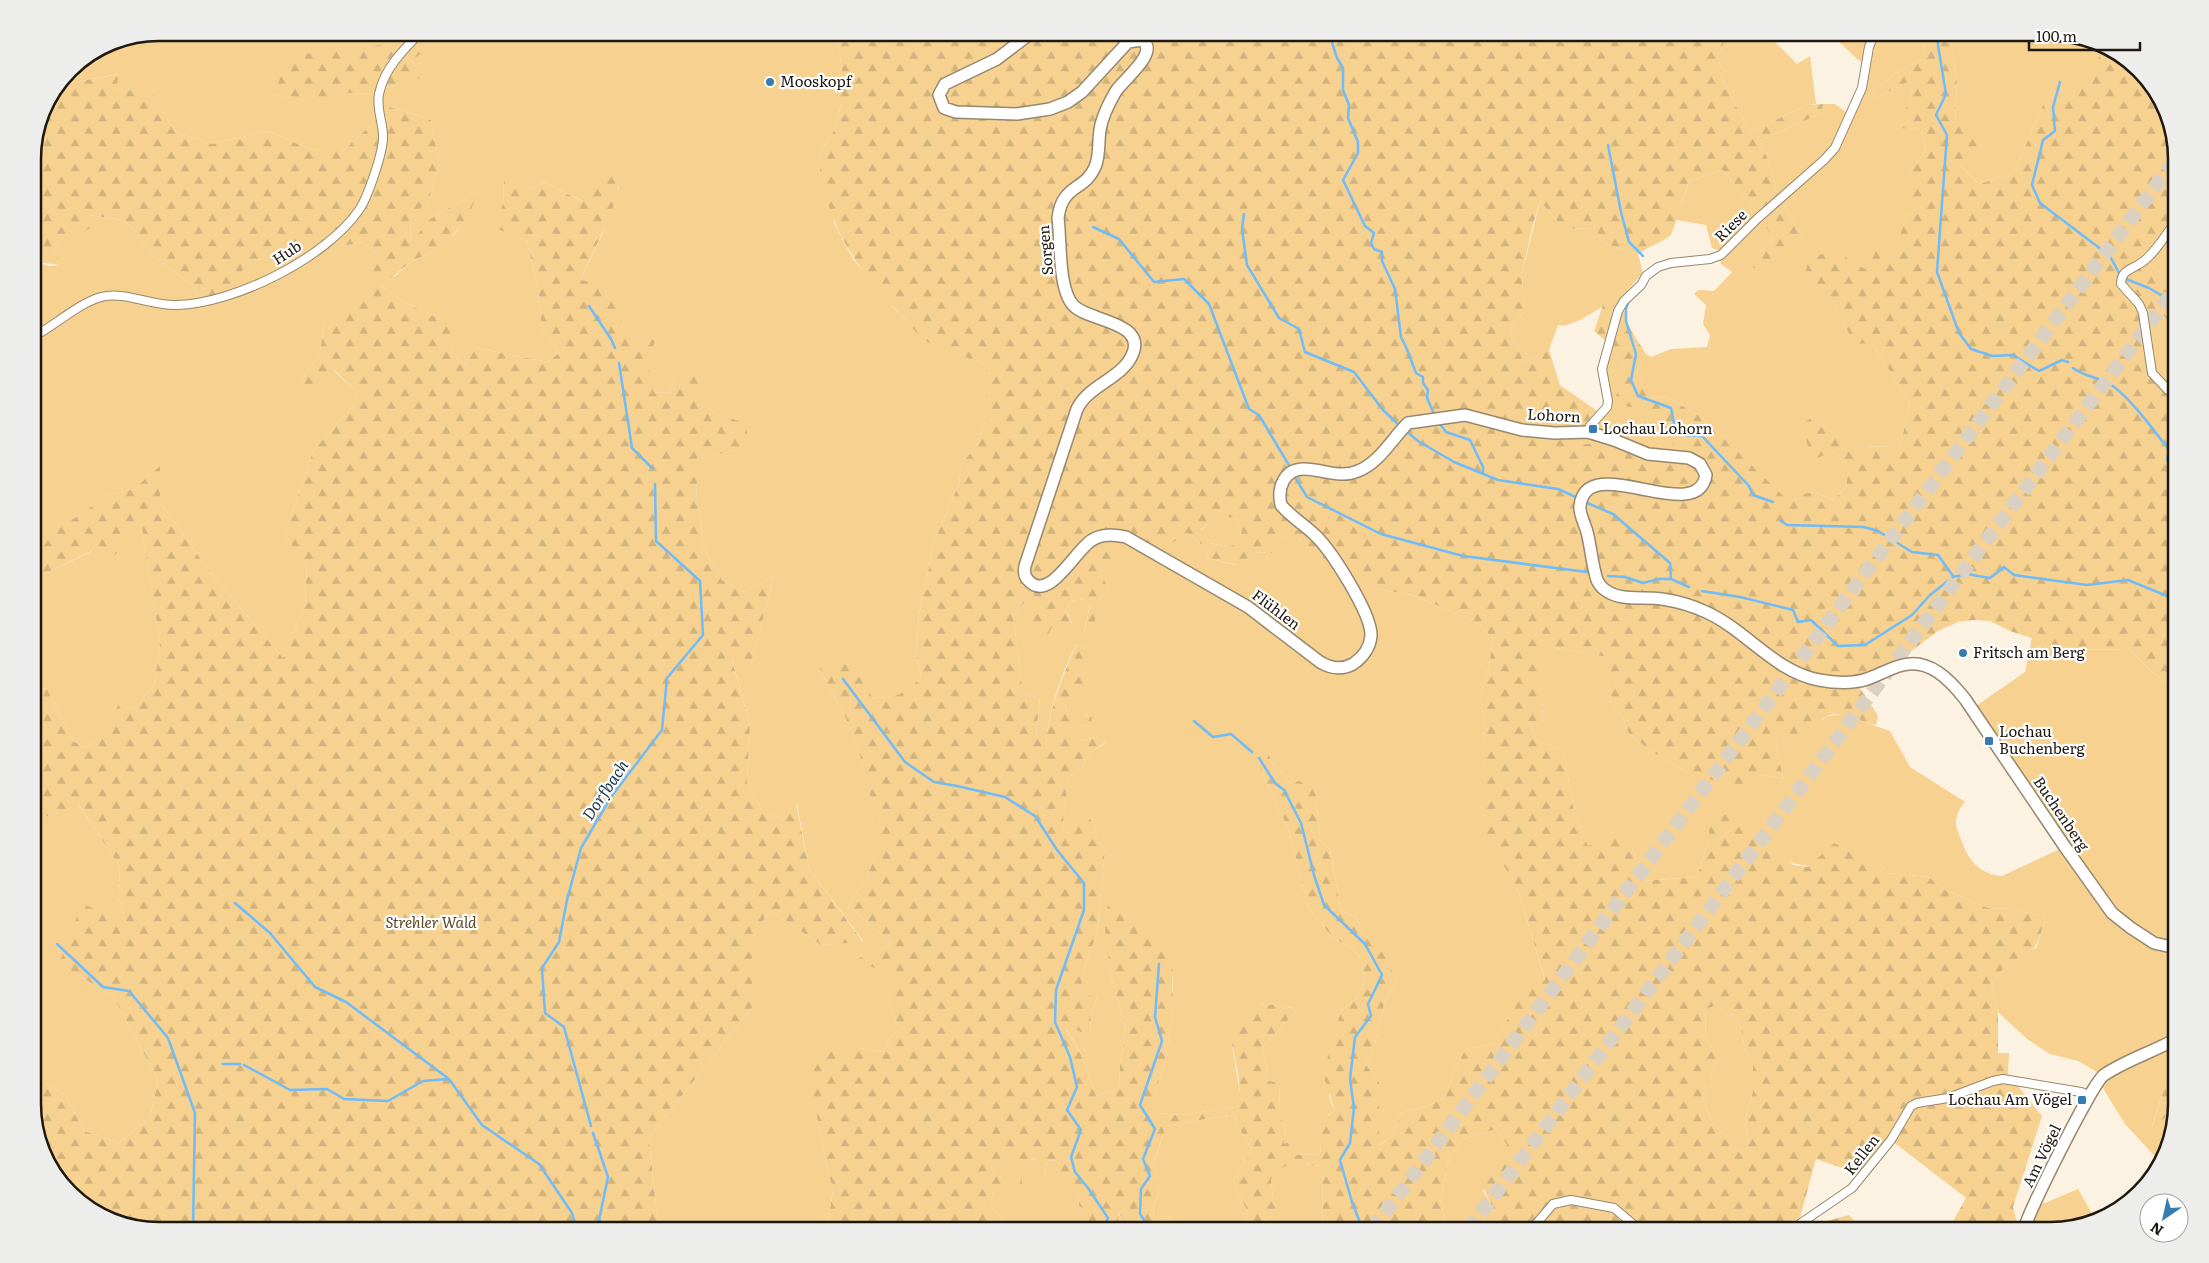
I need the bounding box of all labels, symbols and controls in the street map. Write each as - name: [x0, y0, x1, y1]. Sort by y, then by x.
- scale bar: [2029, 20, 2140, 52]
- text: 100 m: [2036, 24, 2077, 47]
- place label: Mooskopf: [780, 69, 853, 92]
- marker: Mooskopf: [764, 76, 776, 88]
- street label: Riese: [1708, 203, 1752, 247]
- street label: Sorgen: [1031, 224, 1058, 276]
- street label: Hub: [267, 234, 305, 270]
- street label: Lohorn: [1527, 402, 1582, 427]
- place label: Lochau Lohorn: [1603, 416, 1713, 439]
- marker: Lochau Lohorn: [1587, 423, 1599, 435]
- street label: Flühlen: [1248, 583, 1306, 635]
- place label: Fritsch am Berg: [1973, 640, 2086, 663]
- marker: Fritsch am Berg: [1957, 647, 1969, 659]
- place label: Lochau Buchenberg: [1999, 719, 2086, 759]
- marker: Lochau Buchenberg: [1983, 735, 1995, 747]
- water label: Dorfbach: [575, 754, 634, 824]
- street label: Buchenberg: [2029, 771, 2096, 856]
- park label: Strehler Wald: [385, 910, 477, 933]
- place label: Lochau Am Vögel: [1948, 1087, 2072, 1110]
- marker: Lochau Am Vögel: [2076, 1094, 2088, 1106]
- street label: Am Vögel: [2015, 1120, 2066, 1191]
- street label: Kellen: [1838, 1129, 1884, 1179]
- north arrow: [2139, 1193, 2189, 1243]
- text: N: [2146, 1218, 2167, 1241]

